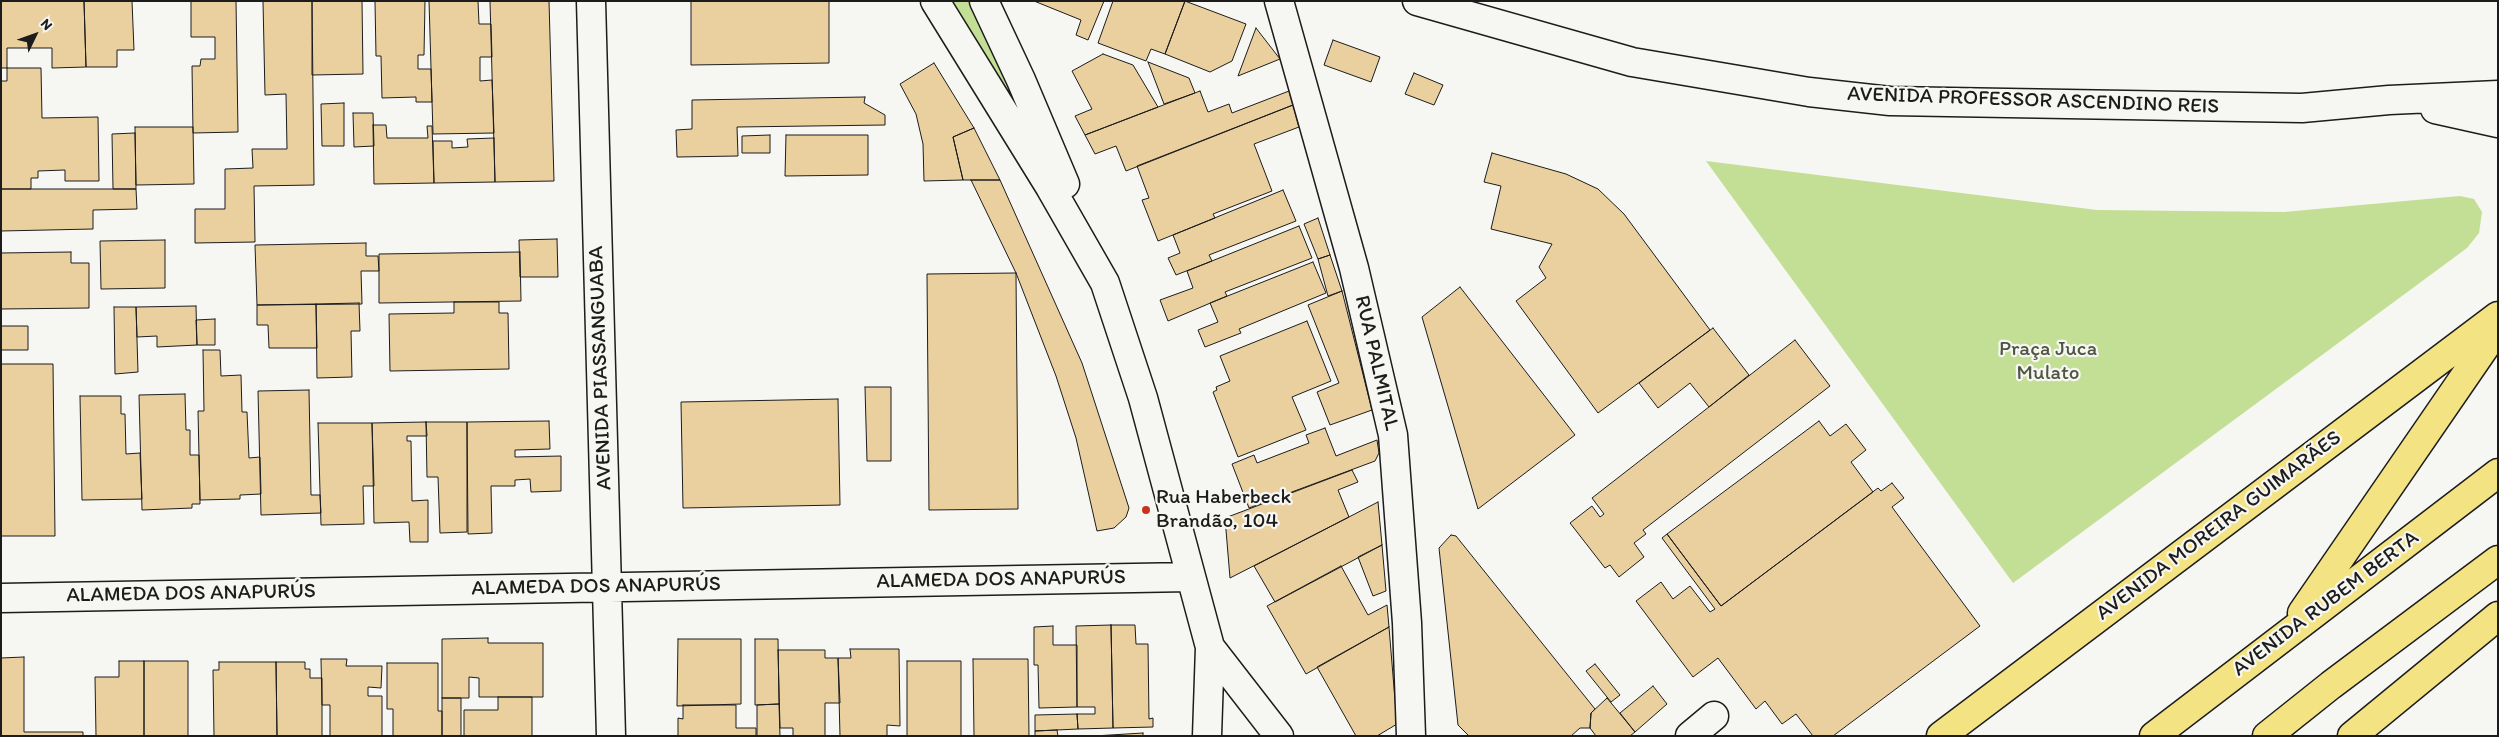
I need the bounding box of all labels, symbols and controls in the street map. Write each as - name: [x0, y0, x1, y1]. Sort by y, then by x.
- north arrow: [10, 10, 60, 60]
- text: N: [37, 15, 56, 34]
- street label: AVENIDA PROFESSOR ASCENDINO REIS: [1847, 82, 2219, 120]
- street label: AVENIDA PIASSANGUABA: [584, 245, 618, 491]
- street label: RUA PALMITAL: [1348, 293, 1404, 433]
- park label: Praça Juca Mulato: [1999, 337, 2097, 387]
- street label: AVENIDA MOREIRA GUIMARÃES: [2091, 426, 2347, 626]
- place label: Rua Haberbeck Brandão, 104: [1156, 485, 1291, 535]
- marker: Rua Haberbeck Brandão, 104: [1140, 504, 1152, 516]
- street label: AVENIDA RUBEM BERTA: [2228, 526, 2424, 682]
- street label: ALAMEDA DOS ANAPURÚS: [876, 565, 1126, 595]
- street label: ALAMEDA DOS ANAPURÚS: [471, 572, 721, 602]
- street label: ALAMEDA DOS ANAPURÚS: [66, 579, 316, 609]

